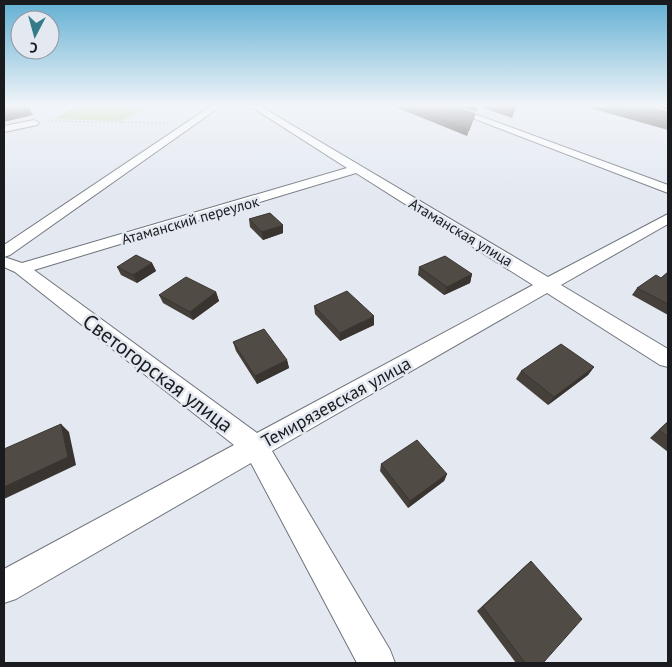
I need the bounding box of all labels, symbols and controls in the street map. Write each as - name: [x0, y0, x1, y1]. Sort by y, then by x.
- north arrow: [10, 10, 60, 60]
- text: С: [29, 39, 38, 57]
- street label: Атаманский переулок: [119, 191, 262, 249]
- street label: Атаманская улица: [406, 194, 516, 270]
- street label: Светогорская улица: [77, 308, 239, 438]
- street label: Темирязевская улица: [257, 351, 415, 453]

